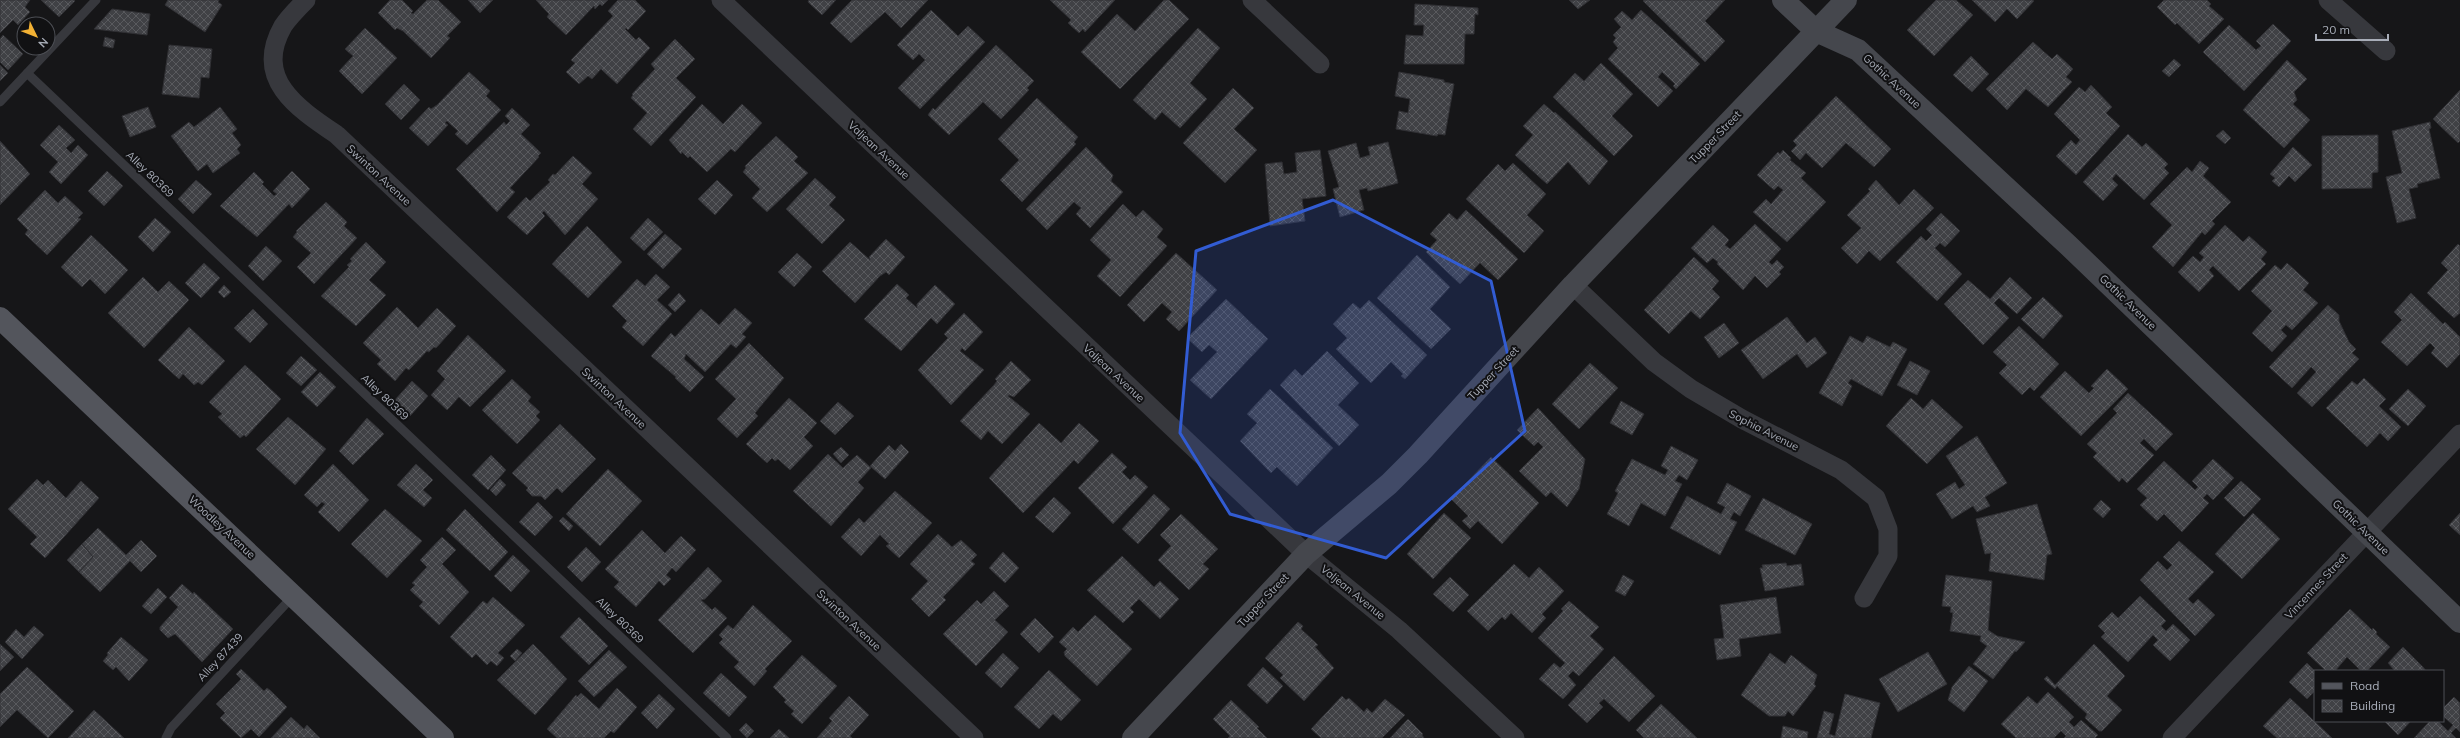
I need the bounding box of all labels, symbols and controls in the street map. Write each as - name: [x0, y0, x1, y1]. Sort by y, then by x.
- north arrow: [16, 16, 56, 56]
- scale bar: [2316, 16, 2388, 42]
- text: 20 m: [2322, 22, 2350, 37]
- text: N: [35, 35, 51, 51]
- street label: Gothic Avenue: [1860, 51, 1924, 111]
- street label: Tupper Street: [1686, 107, 1744, 167]
- street label: Valjean Avenue: [845, 118, 913, 182]
- street label: Swinton Avenue: [344, 142, 414, 208]
- street label: Alley 80369: [123, 148, 177, 200]
- street label: Gothic Avenue: [2097, 271, 2159, 333]
- street label: Valjean Avenue: [1080, 341, 1148, 405]
- street label: Tupper Street: [1464, 343, 1522, 403]
- street label: Swinton Avenue: [579, 365, 649, 431]
- street label: Alley 80369: [358, 371, 412, 423]
- street label: Sophia Avenue: [1727, 406, 1801, 454]
- street label: Woodley Avenue: [186, 492, 258, 562]
- street label: Gothic Avenue: [2330, 496, 2392, 558]
- street label: Vincennes Street: [2282, 550, 2350, 622]
- street label: Valjean Avenue: [1318, 562, 1388, 622]
- street label: Tupper Street: [1234, 570, 1292, 630]
- street label: Swinton Avenue: [814, 587, 884, 653]
- street label: Alley 80369: [593, 594, 647, 646]
- street label: Alley 87439: [194, 630, 246, 684]
- legend: [2314, 670, 2444, 722]
- text: Road: [2350, 678, 2379, 693]
- text: Building: [2350, 698, 2395, 713]

